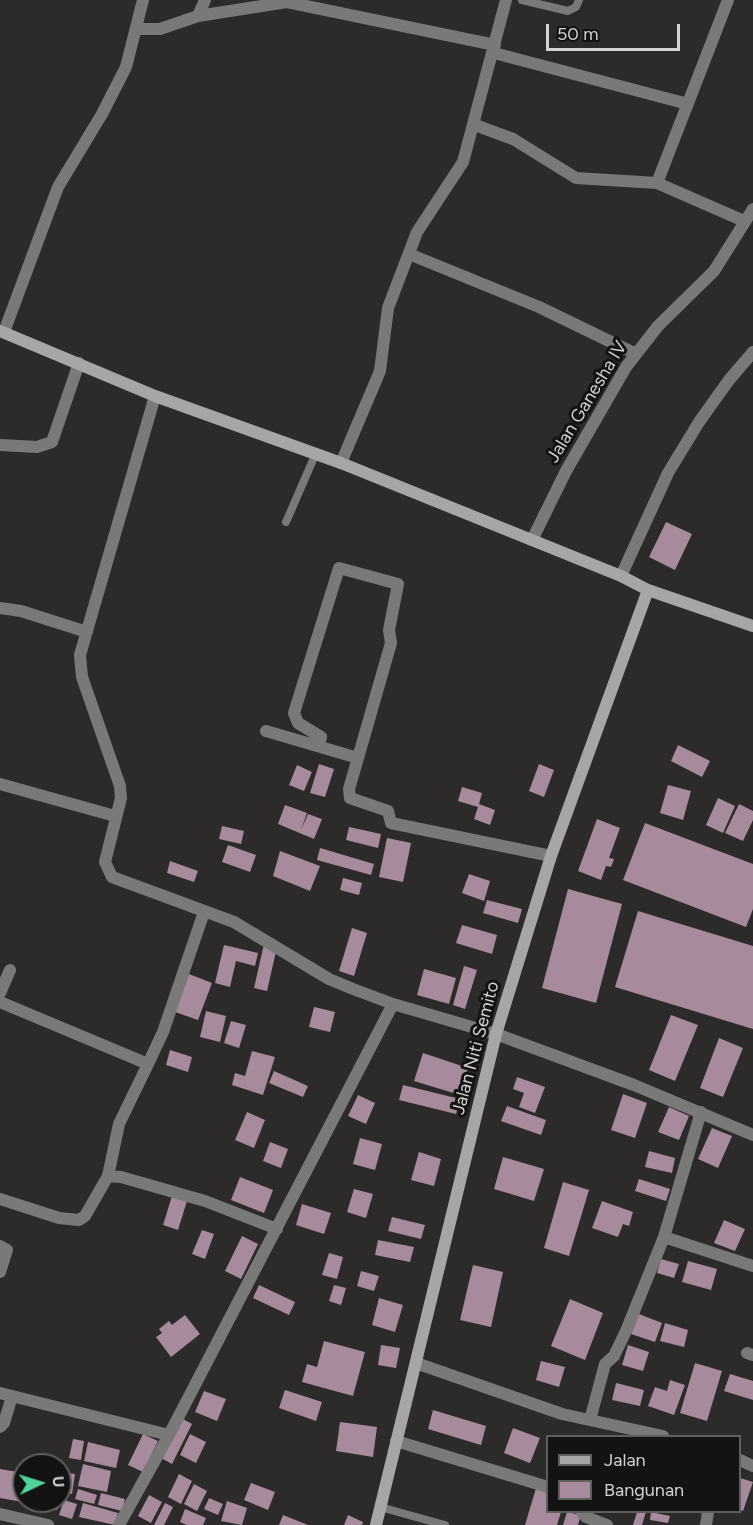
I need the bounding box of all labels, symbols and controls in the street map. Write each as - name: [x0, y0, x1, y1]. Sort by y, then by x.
- scale bar: [549, 12, 682, 50]
- text: 50 m: [557, 23, 599, 45]
- street label: Jalan Ganesha IV: [542, 337, 632, 467]
- street label: Jalan Niti Semito: [448, 979, 504, 1117]
- legend: [546, 1435, 741, 1513]
- text: Jalan: [604, 1449, 646, 1471]
- north arrow: [12, 1453, 72, 1513]
- text: U: [49, 1476, 68, 1488]
- text: Bangunan: [604, 1479, 684, 1501]

